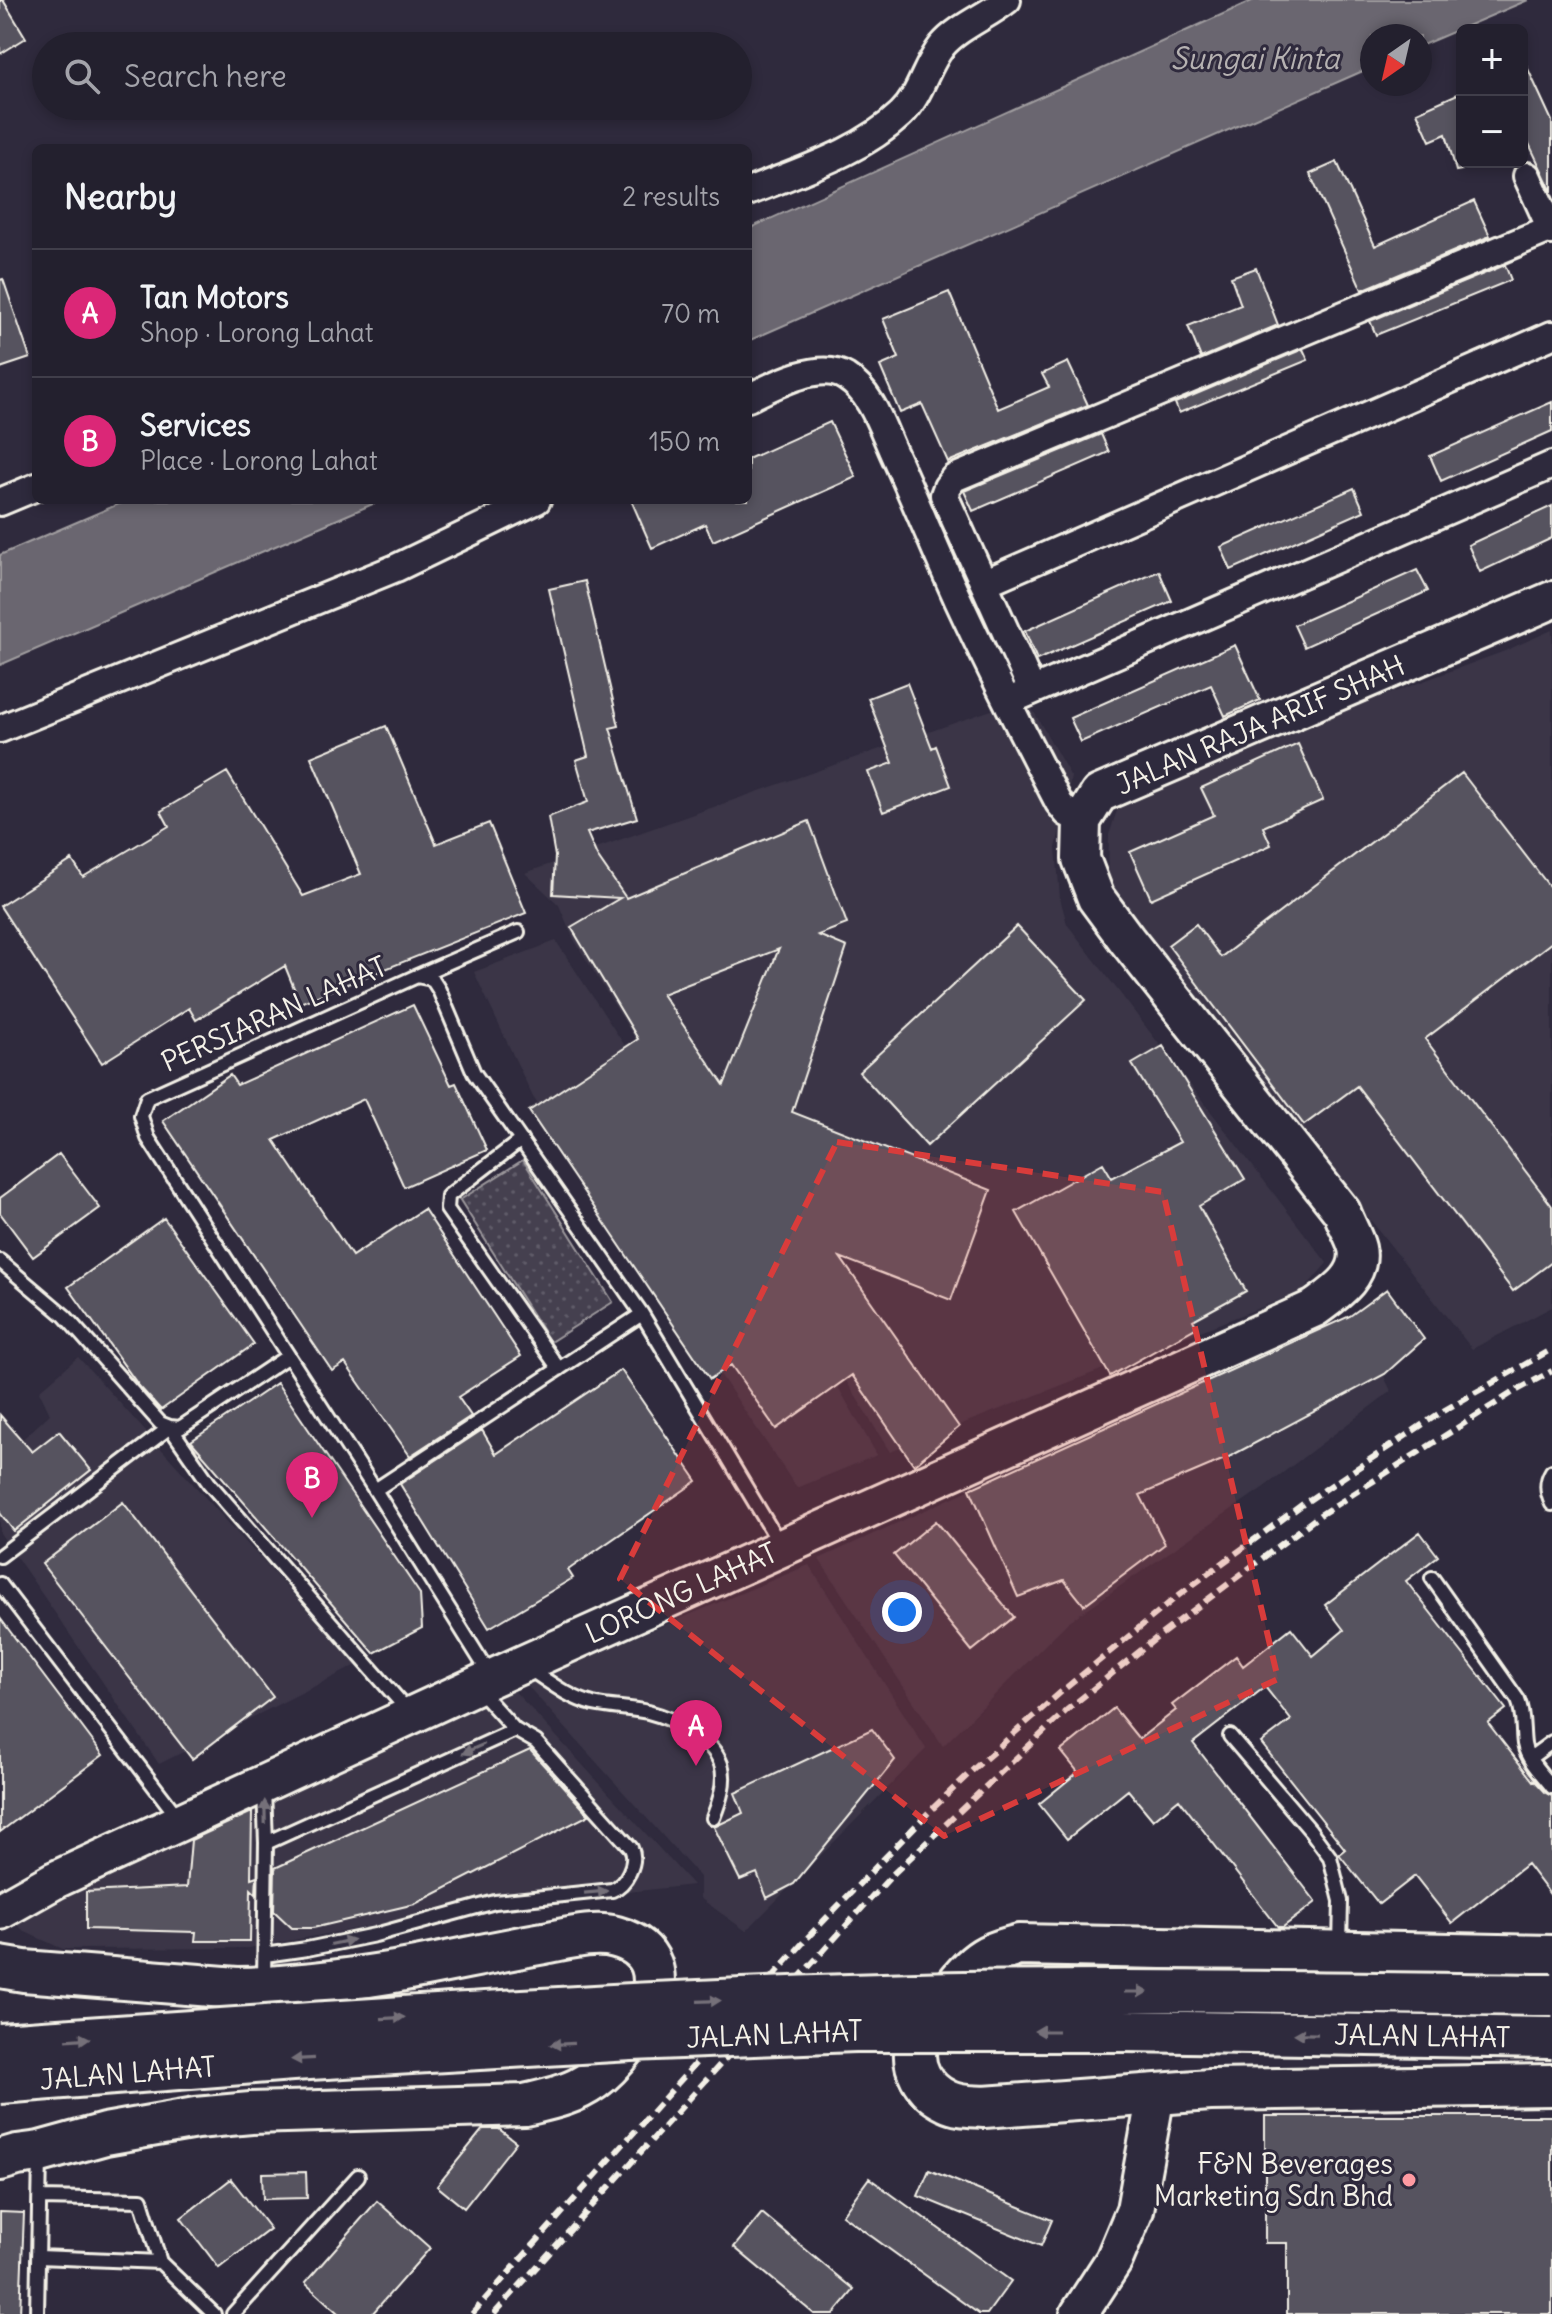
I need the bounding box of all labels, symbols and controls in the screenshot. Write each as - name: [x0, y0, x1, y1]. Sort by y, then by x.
- north arrow: [1360, 24, 1432, 96]
- map controls: [1456, 24, 1528, 168]
- button: +: [1456, 24, 1528, 96]
- search box: [32, 32, 752, 120]
- water label: Sungai Kinta: [1171, 39, 1341, 77]
- icon: search: [60, 54, 104, 98]
- text: Search here: [124, 57, 287, 95]
- button: −: [1456, 96, 1528, 168]
- text: Nearby: [64, 175, 177, 218]
- text: 2 results: [622, 180, 720, 213]
- text: Tan Motors: [140, 278, 289, 316]
- text: A: [82, 297, 98, 330]
- text: 70 m: [661, 297, 720, 330]
- text: Shop · Lorong Lahat: [140, 316, 374, 349]
- text: Services: [140, 406, 251, 444]
- text: B: [81, 425, 99, 458]
- text: 150 m: [649, 425, 720, 458]
- text: Place · Lorong Lahat: [140, 444, 378, 477]
- street label: JALAN RAJA ARIF SHAH: [1111, 647, 1410, 803]
- street label: PERSIARAN LAHAT: [156, 948, 392, 1080]
- pin: B: [286, 1452, 338, 1518]
- street label: LORONG LAHAT: [580, 1534, 783, 1652]
- your location: [882, 1592, 922, 1632]
- pin: A: [670, 1700, 722, 1766]
- one-way arrow: [462, 1742, 485, 1756]
- one-way arrow: [259, 1799, 271, 1824]
- one-way arrow: [584, 1885, 609, 1898]
- one-way arrow: [329, 1935, 354, 1948]
- one-way arrow: [1124, 1986, 1149, 1998]
- one-way arrow: [697, 1994, 722, 2007]
- one-way arrow: [381, 2011, 406, 2024]
- street label: JALAN LAHAT: [686, 2013, 862, 2056]
- street label: JALAN LAHAT: [1334, 2016, 1511, 2055]
- one-way arrow: [1033, 2025, 1058, 2037]
- one-way arrow: [1293, 2028, 1318, 2040]
- one-way arrow: [66, 2032, 91, 2045]
- one-way arrow: [549, 2038, 574, 2051]
- street label: JALAN LAHAT: [38, 2048, 217, 2098]
- one-way arrow: [290, 2053, 315, 2066]
- place label: F&N Beverages Marketing Sdn Bhd: [1154, 2146, 1393, 2214]
- marker: F&N Beverages Marketing Sdn Bhd: [1400, 2171, 1418, 2189]

